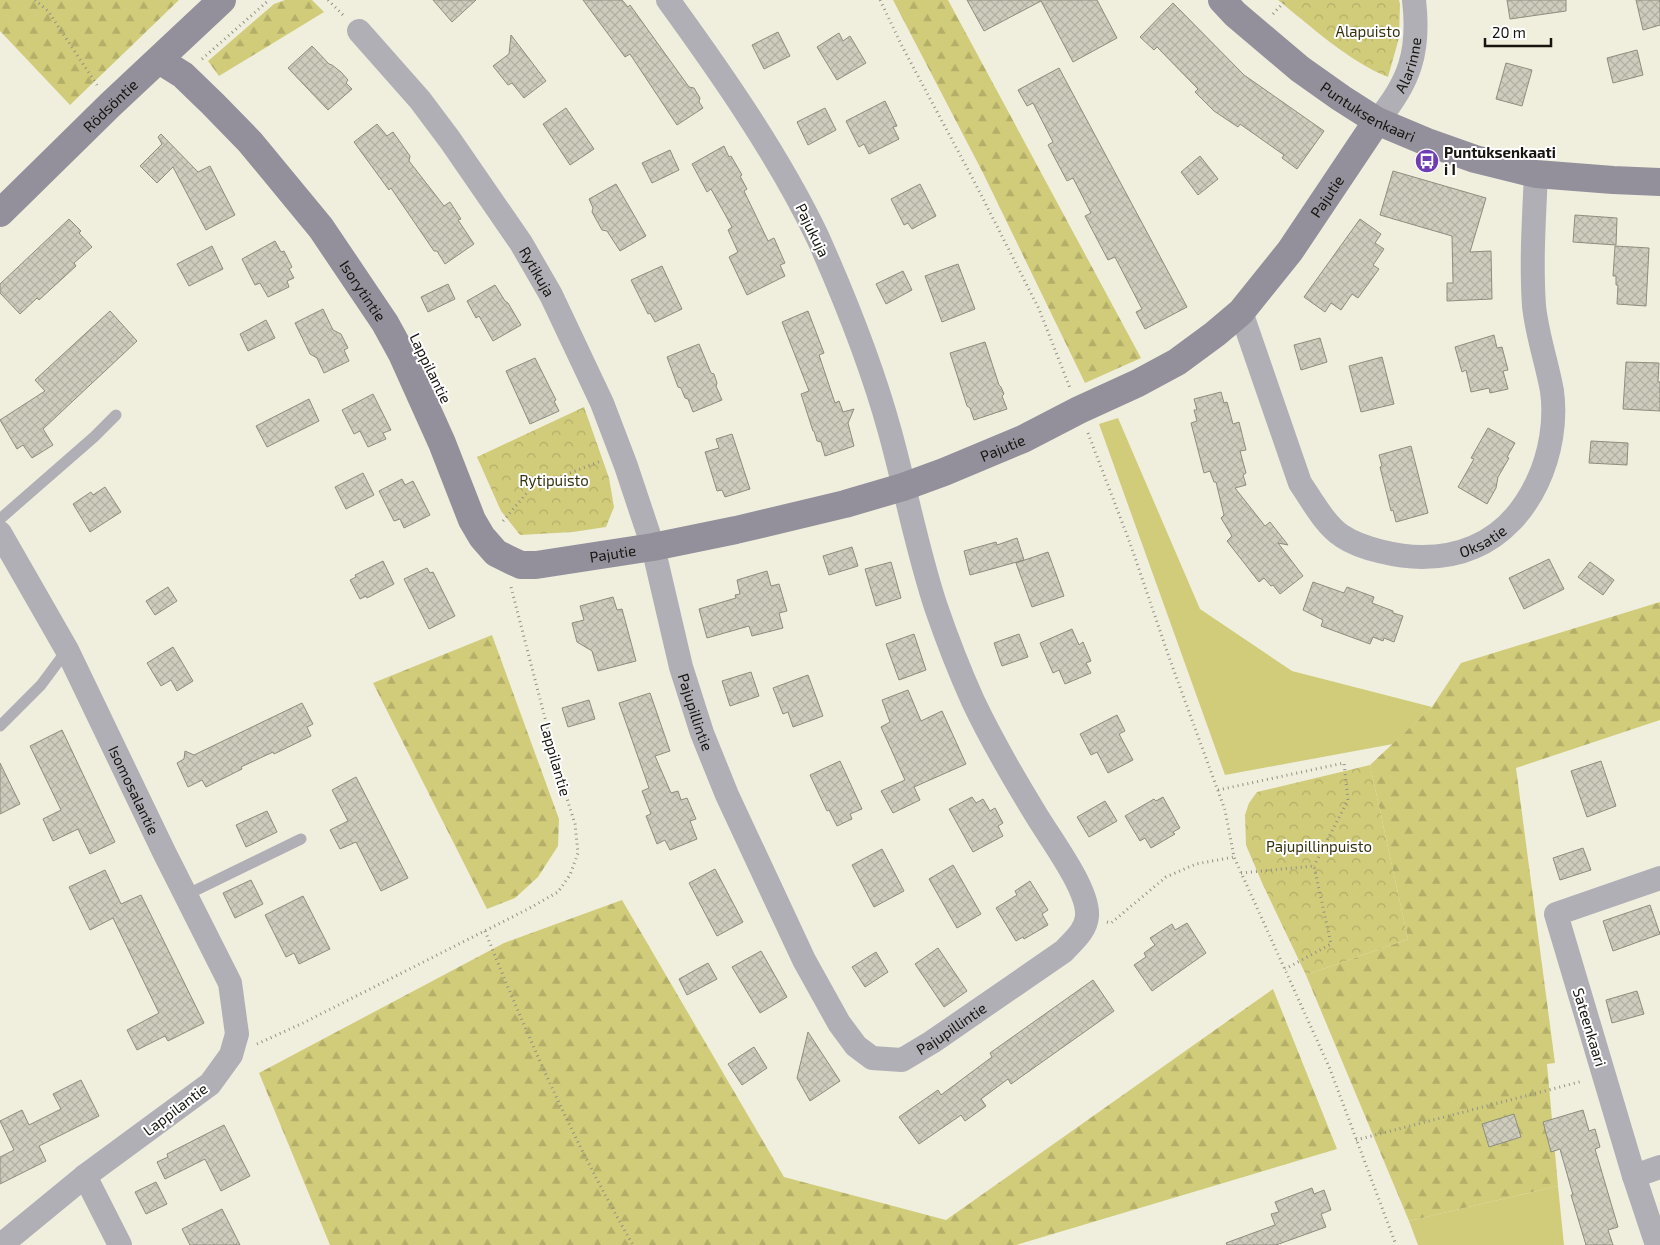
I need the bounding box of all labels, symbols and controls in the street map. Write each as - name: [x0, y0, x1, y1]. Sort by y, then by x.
- scale bar: [1485, 15, 1551, 47]
- park label: Alapuisto: [1336, 22, 1400, 40]
- text: 20 m: [1492, 23, 1526, 41]
- street label: Alarinne: [1390, 37, 1424, 96]
- street label: Rödsöntie: [79, 75, 141, 136]
- street label: Puntuksenkaari: [1317, 78, 1418, 145]
- place label: Puntuksenkaati i I: [1444, 143, 1556, 178]
- bus stop icon: Puntuksenkaati i I: [1414, 148, 1440, 174]
- street label: Pajutie: [1306, 172, 1347, 221]
- street label: Pajukuja: [791, 200, 834, 260]
- street label: Rytikuja: [516, 243, 559, 300]
- street label: Isorytintie: [336, 257, 390, 324]
- street label: Lappilantie: [406, 330, 456, 406]
- street label: Pajutie: [977, 430, 1028, 465]
- park label: Rytipuisto: [519, 471, 589, 489]
- street label: Oksatie: [1457, 521, 1510, 561]
- street label: Pajutie: [588, 541, 637, 566]
- street label: Pajupillintie: [675, 671, 717, 753]
- street label: Lappilantie: [537, 720, 575, 798]
- street label: Isomosalantie: [105, 742, 163, 837]
- park label: Pajupillinpuisto: [1266, 837, 1372, 856]
- street label: Sateenkaari: [1570, 986, 1610, 1068]
- street label: Pajupillintie: [913, 998, 990, 1058]
- street label: Lappilantie: [139, 1079, 211, 1139]

